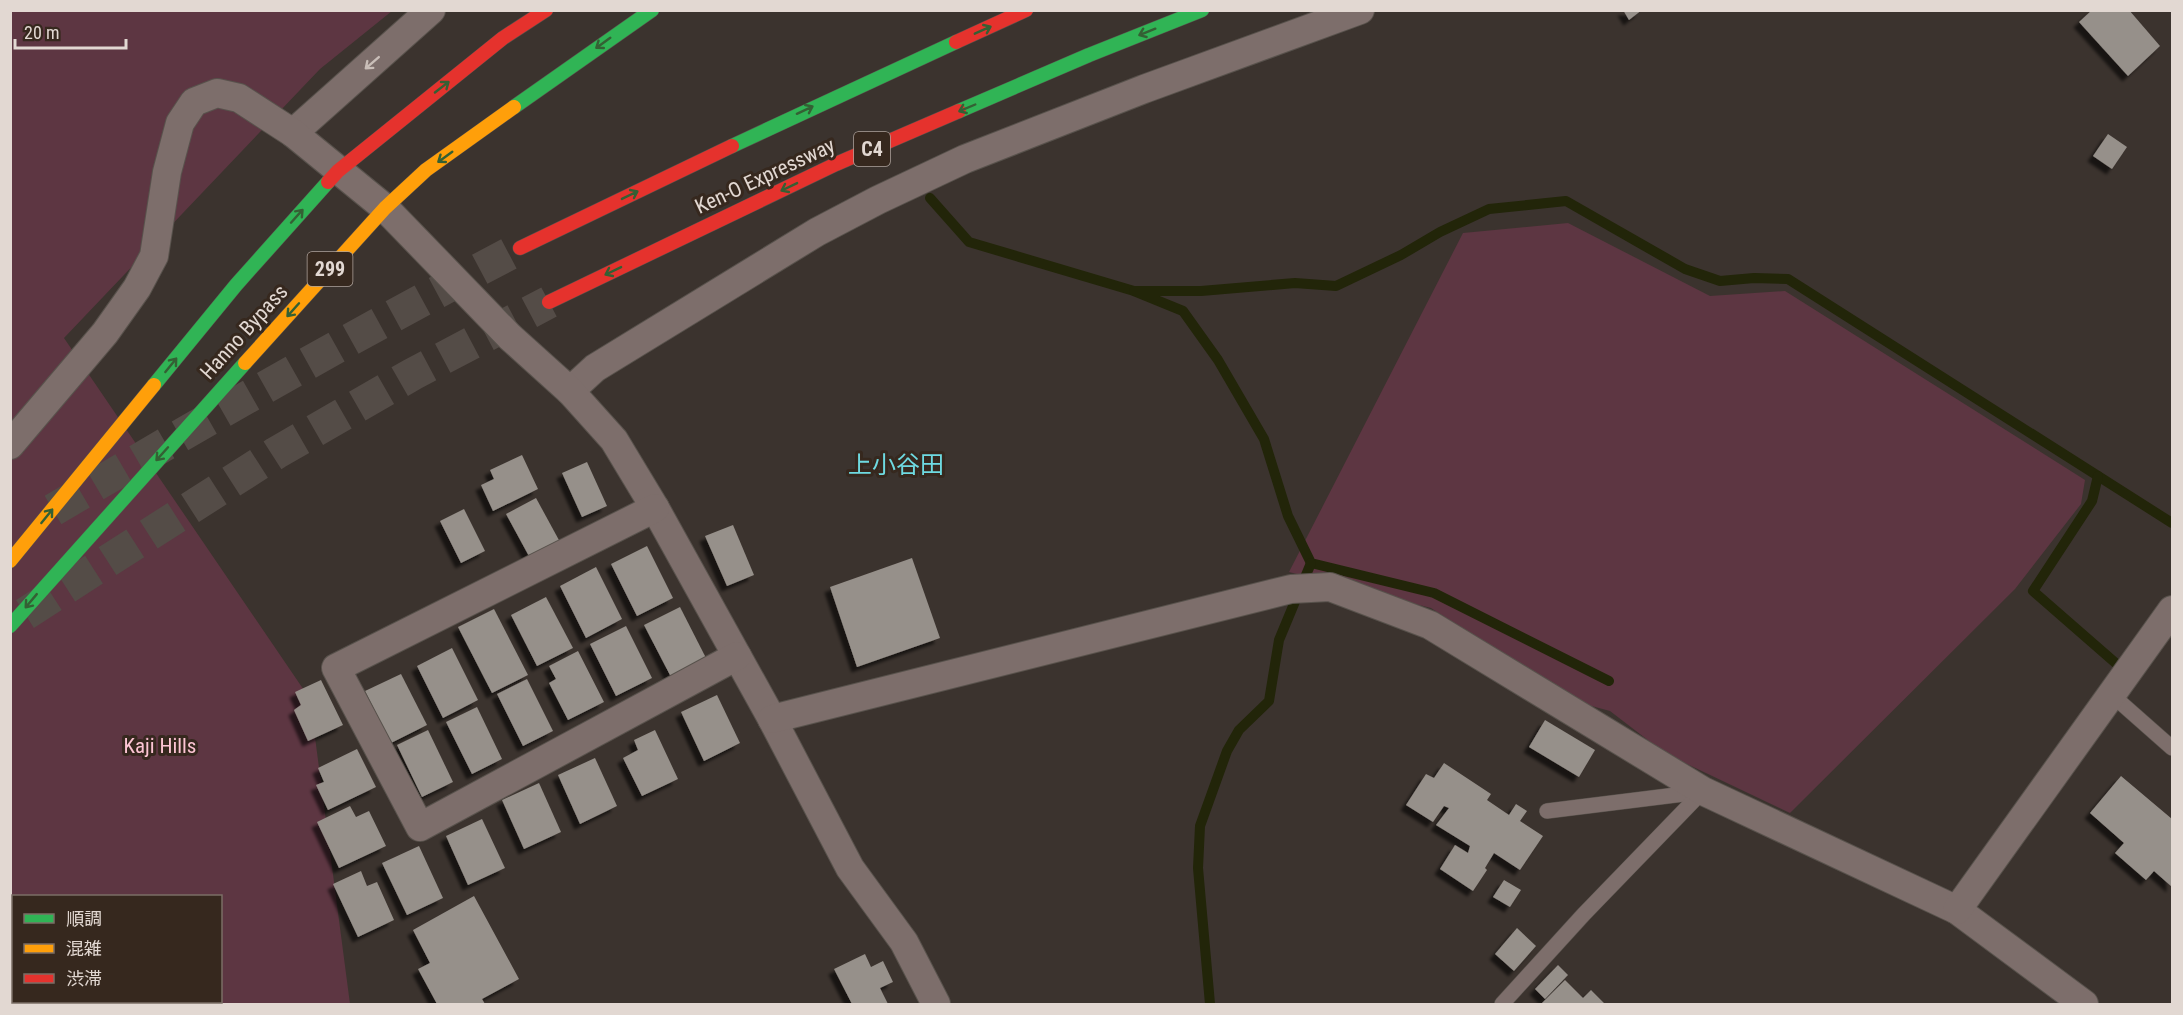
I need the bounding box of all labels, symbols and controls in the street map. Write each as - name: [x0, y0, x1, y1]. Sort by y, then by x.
- scale bar: [15, 12, 126, 50]
- text: 20 m: [24, 22, 59, 43]
- one-way arrow: [974, 23, 992, 34]
- one-way arrow: [1138, 27, 1157, 38]
- one-way arrow: [596, 37, 612, 49]
- one-way arrow: [365, 56, 380, 70]
- one-way arrow: [434, 80, 450, 93]
- one-way arrow: [959, 103, 977, 114]
- one-way arrow: [796, 104, 814, 116]
- road number: C4: [854, 132, 890, 166]
- street label: Ken-O Expressway: [691, 133, 839, 219]
- one-way arrow: [437, 151, 453, 163]
- one-way arrow: [781, 181, 799, 193]
- one-way arrow: [620, 189, 638, 201]
- one-way arrow: [290, 209, 304, 224]
- road number: 299: [308, 252, 352, 286]
- one-way arrow: [605, 266, 623, 277]
- street label: Hanno Bypass: [195, 280, 293, 384]
- one-way arrow: [286, 302, 300, 317]
- one-way arrow: [164, 357, 177, 373]
- one-way arrow: [155, 447, 169, 462]
- district label: 上小谷田: [848, 451, 944, 479]
- one-way arrow: [41, 508, 54, 524]
- one-way arrow: [24, 593, 38, 608]
- park label: Kaji Hills: [124, 734, 196, 758]
- legend: [12, 895, 222, 1003]
- text: 順調: [66, 908, 102, 929]
- text: 混雑: [66, 938, 102, 959]
- text: 渋滞: [66, 968, 102, 989]

